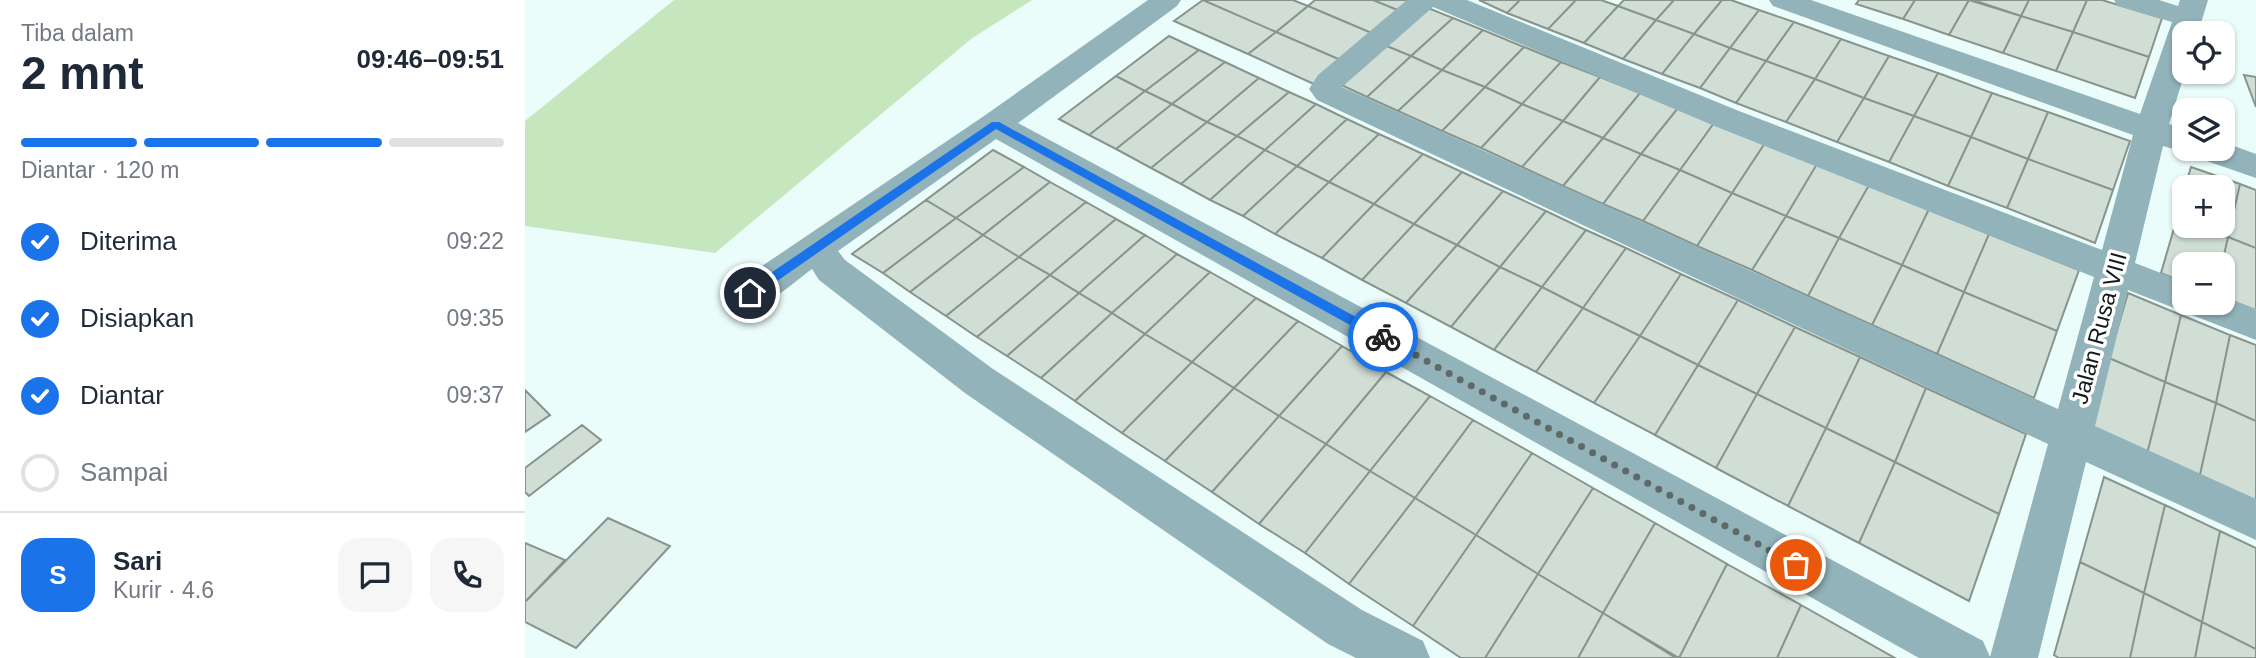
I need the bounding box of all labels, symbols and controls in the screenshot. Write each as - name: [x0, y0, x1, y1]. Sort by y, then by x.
- text: Tiba dalam: [21, 20, 134, 46]
- map controls: [2172, 21, 2235, 315]
- button: locate: [2172, 21, 2235, 84]
- text: 09:46–09:51: [357, 44, 504, 74]
- text: 2 mnt: [21, 47, 144, 99]
- button: layers: [2172, 98, 2235, 161]
- text: Diantar · 120 m: [21, 157, 180, 183]
- button: +: [2172, 175, 2235, 238]
- icon: check: [21, 223, 59, 261]
- text: Diterima: [80, 226, 177, 256]
- text: 09:22: [446, 228, 504, 254]
- street label: Jalan Rusa VIII: [2066, 249, 2132, 407]
- button: −: [2172, 252, 2235, 315]
- pin: [720, 263, 780, 323]
- icon: home: [731, 274, 769, 312]
- icon: check: [21, 300, 59, 338]
- courier: [1348, 302, 1418, 372]
- text: Disiapkan: [80, 303, 194, 333]
- text: 09:35: [446, 305, 504, 331]
- icon: bike: [1364, 318, 1402, 356]
- icon: check: [21, 377, 59, 415]
- text: Diantar: [80, 380, 164, 410]
- text: 09:37: [446, 382, 504, 408]
- text: Sampai: [80, 457, 168, 487]
- pin: [1766, 535, 1826, 595]
- button: chat: [338, 538, 412, 612]
- button: phone: [430, 538, 504, 612]
- text: Sari: [113, 546, 162, 576]
- icon: bag: [1777, 546, 1815, 584]
- text: S: [49, 560, 67, 590]
- text: Kurir · 4.6: [113, 577, 214, 603]

